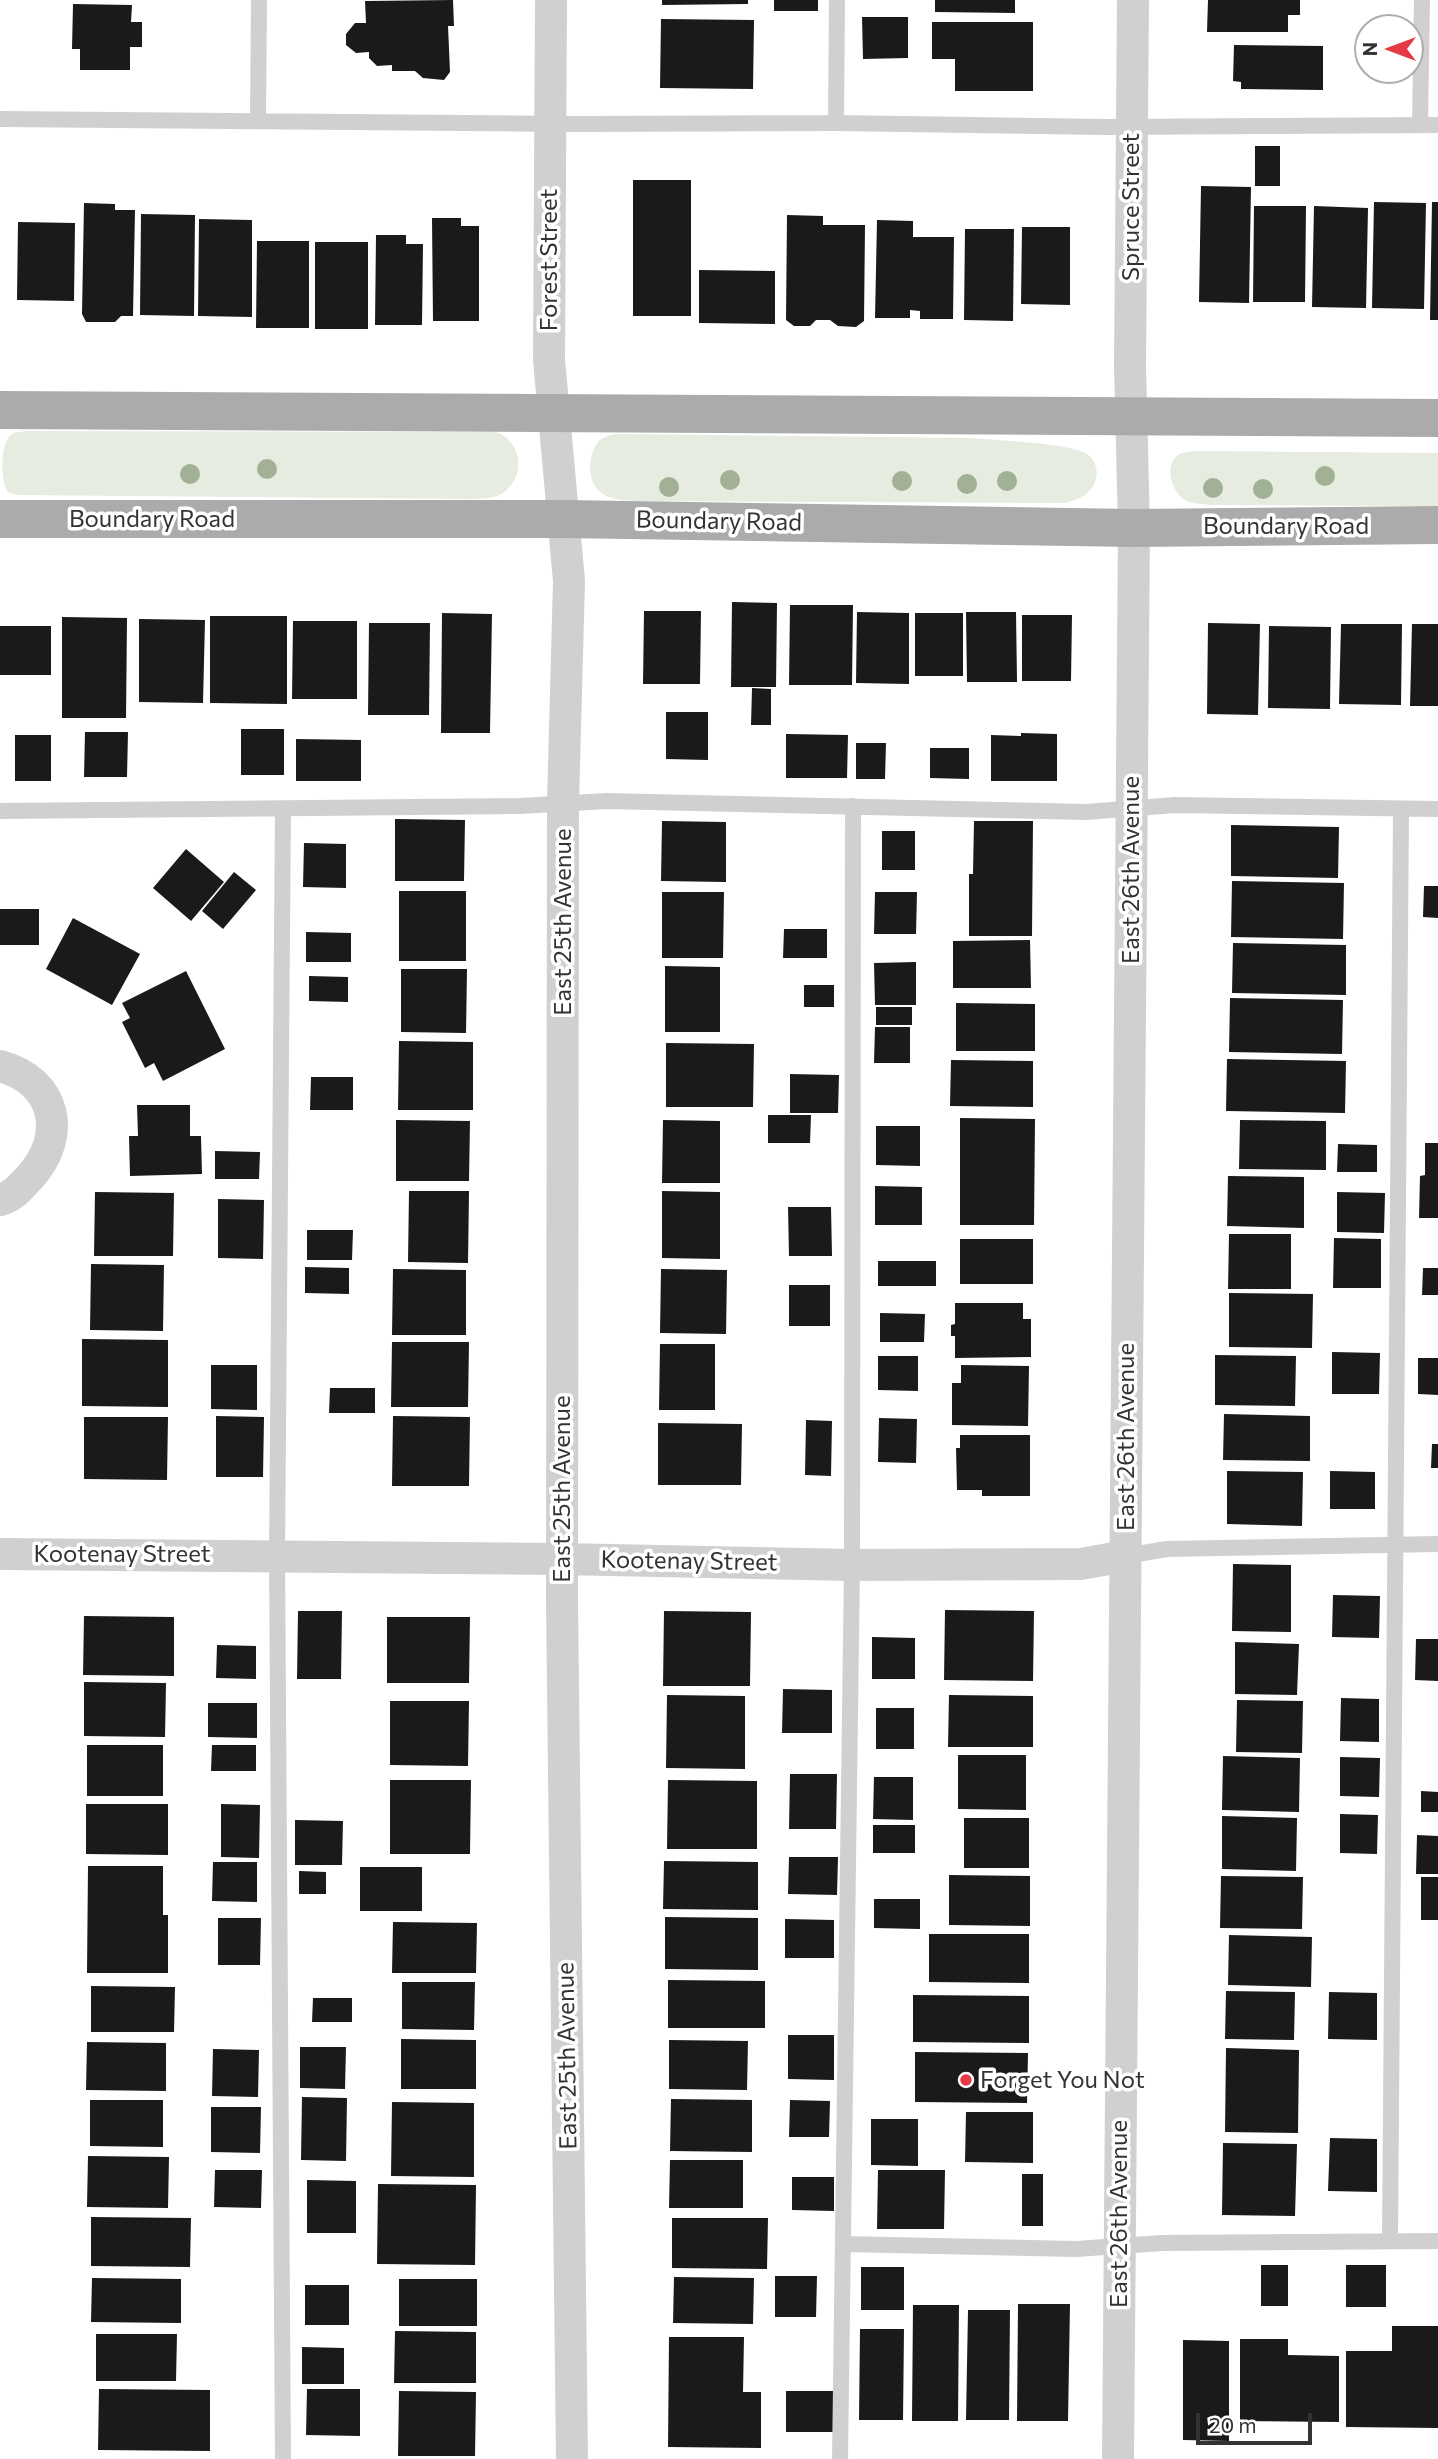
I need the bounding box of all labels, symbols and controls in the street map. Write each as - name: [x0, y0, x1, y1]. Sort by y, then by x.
- north arrow: [1354, 14, 1424, 84]
- text: N: [1358, 42, 1381, 56]
- street label: Spruce Street: [1117, 133, 1145, 281]
- street label: Forest Street: [535, 189, 563, 331]
- street label: Boundary Road: [69, 505, 235, 533]
- street label: Boundary Road: [636, 505, 802, 537]
- street label: Boundary Road: [1203, 512, 1369, 540]
- street label: East 26th Avenue: [1117, 776, 1145, 964]
- street label: East 25th Avenue: [549, 828, 577, 1016]
- street label: East 26th Avenue: [1112, 1343, 1140, 1531]
- street label: East 25th Avenue: [548, 1395, 576, 1583]
- street label: Kootenay Street: [34, 1540, 210, 1568]
- street label: Kootenay Street: [600, 1545, 778, 1577]
- street label: East 25th Avenue: [551, 1962, 583, 2150]
- place label: Forget You Not: [980, 2066, 1145, 2094]
- marker: Forget You Not: [958, 2072, 974, 2088]
- street label: East 26th Avenue: [1105, 2120, 1133, 2308]
- scale bar: [1200, 2400, 1316, 2444]
- text: 20 m: [1209, 2412, 1257, 2437]

